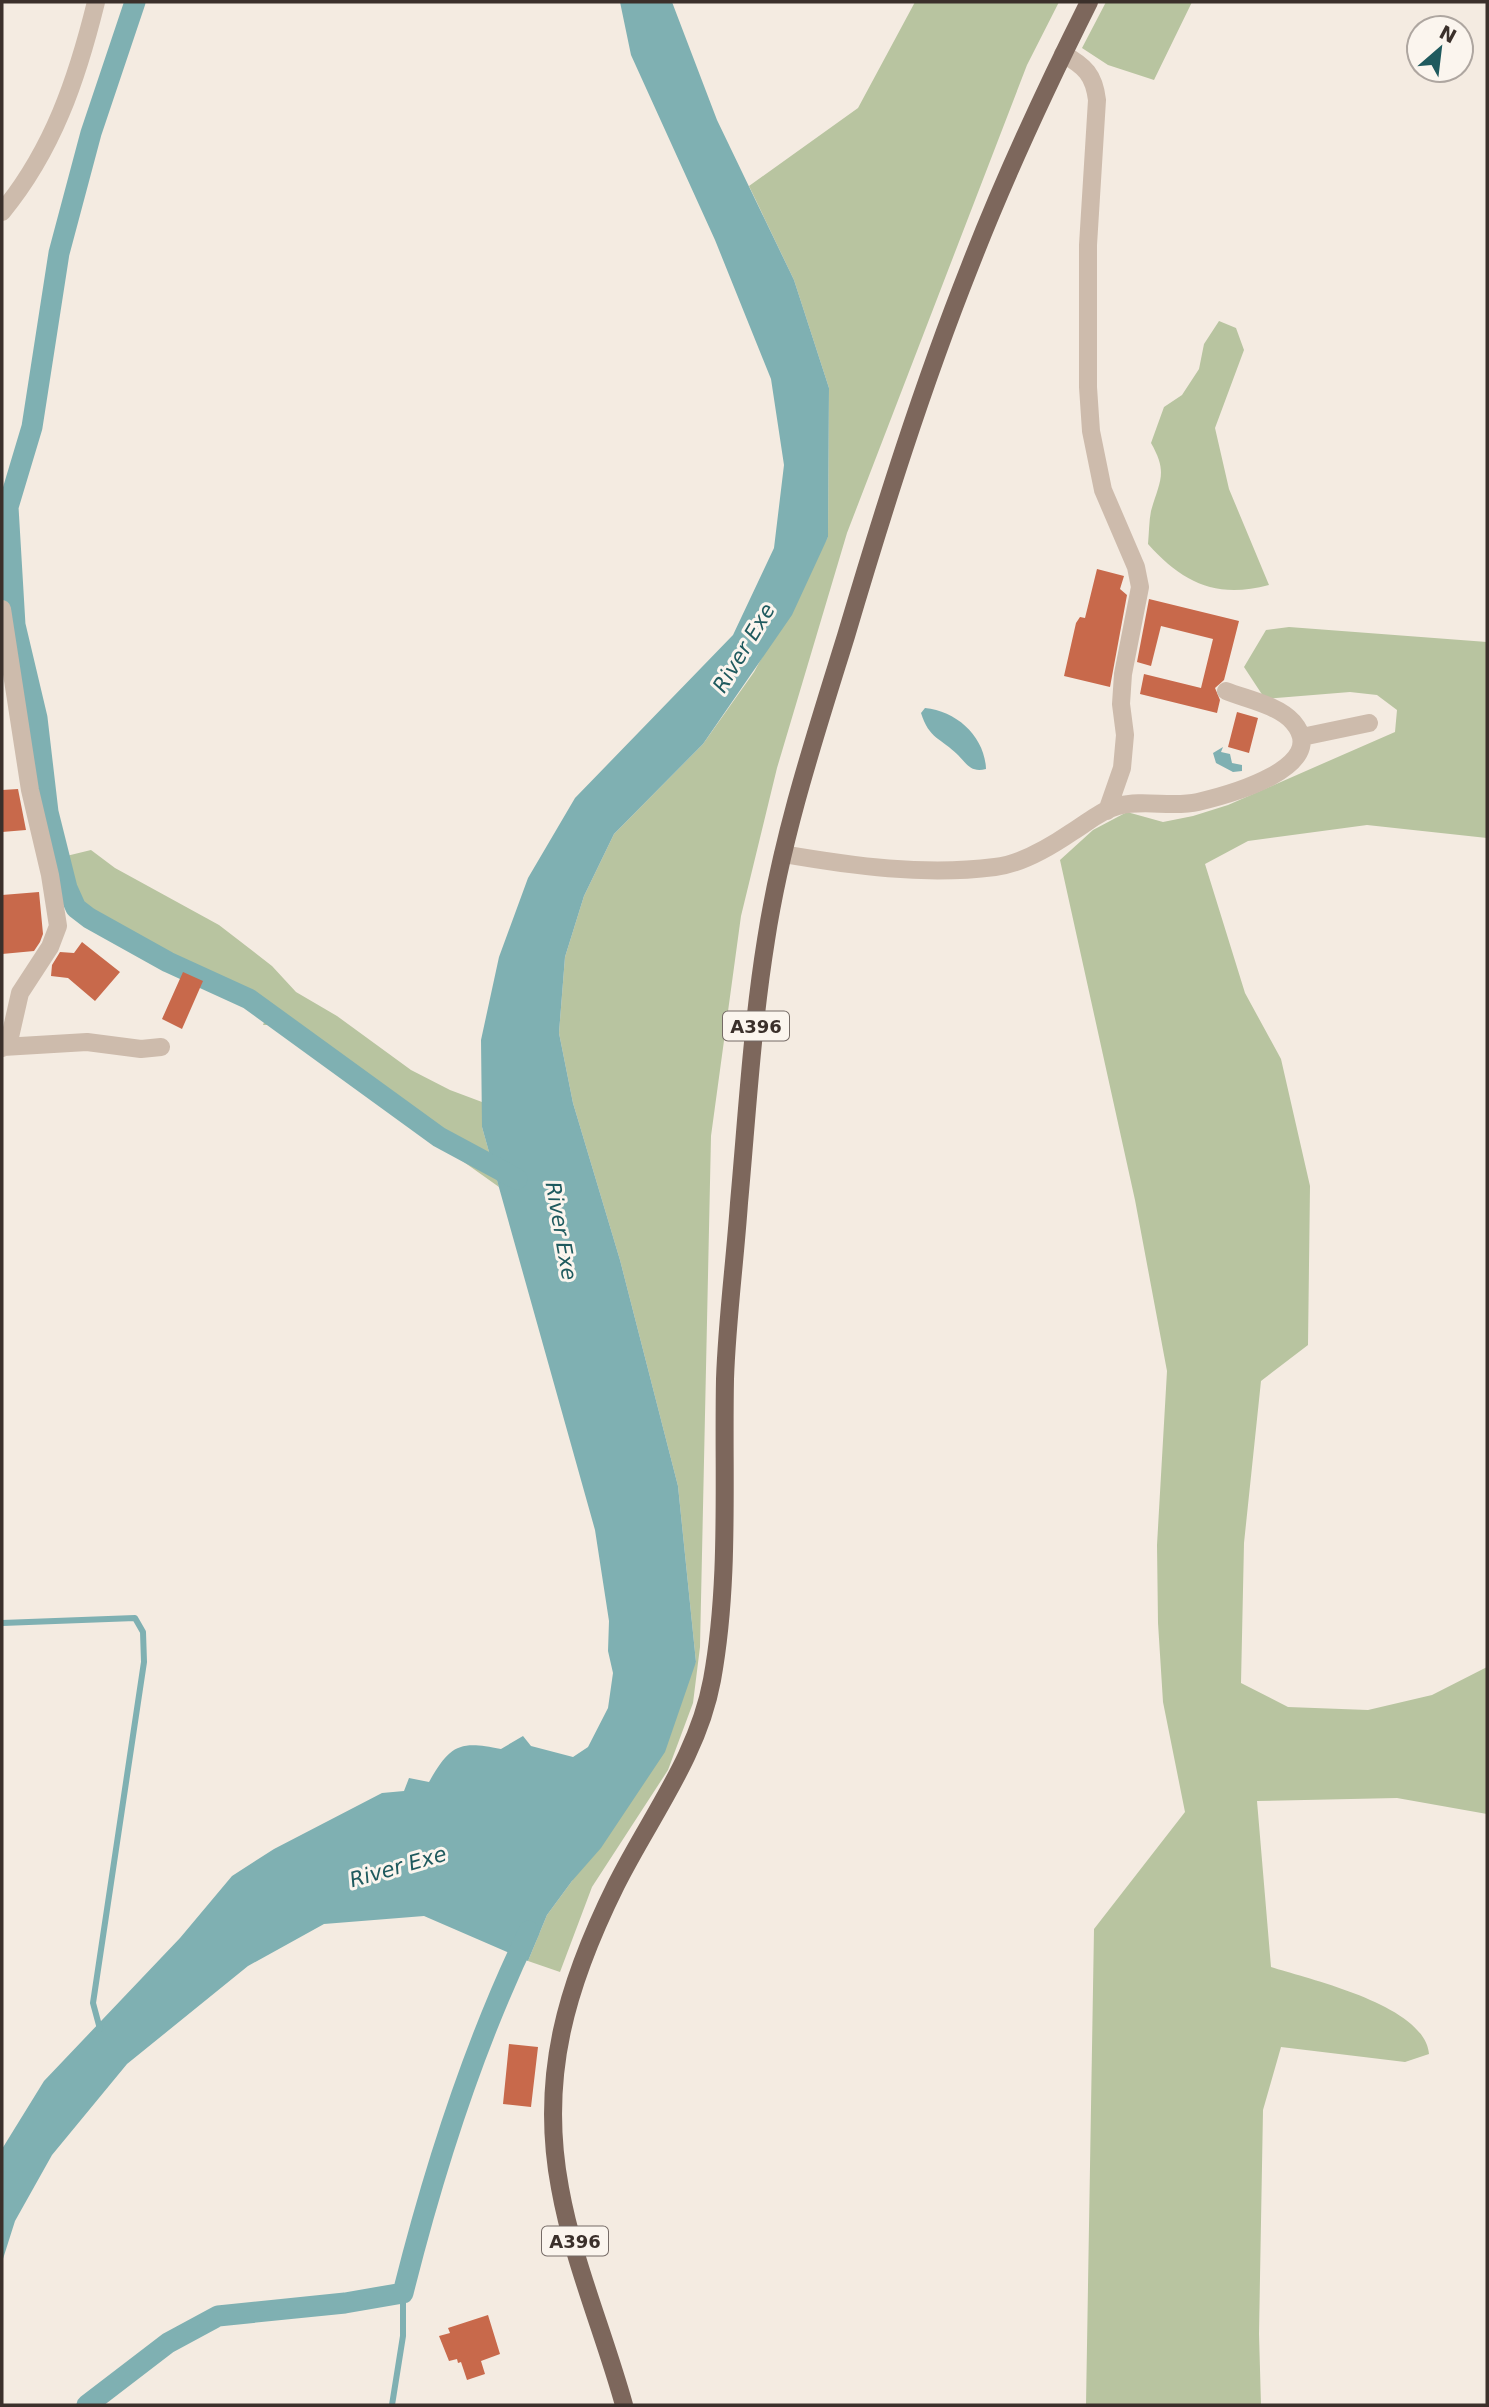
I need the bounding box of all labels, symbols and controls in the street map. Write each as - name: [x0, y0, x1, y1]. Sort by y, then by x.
- north arrow: [1405, 14, 1475, 84]
- text: N: [1436, 21, 1460, 47]
- water label: River Exe: [708, 599, 780, 697]
- road number: A396: [723, 1012, 789, 1041]
- water label: River Exe: [541, 1180, 581, 1282]
- water label: River Exe: [347, 1842, 449, 1892]
- road number: A396: [542, 2227, 608, 2256]

